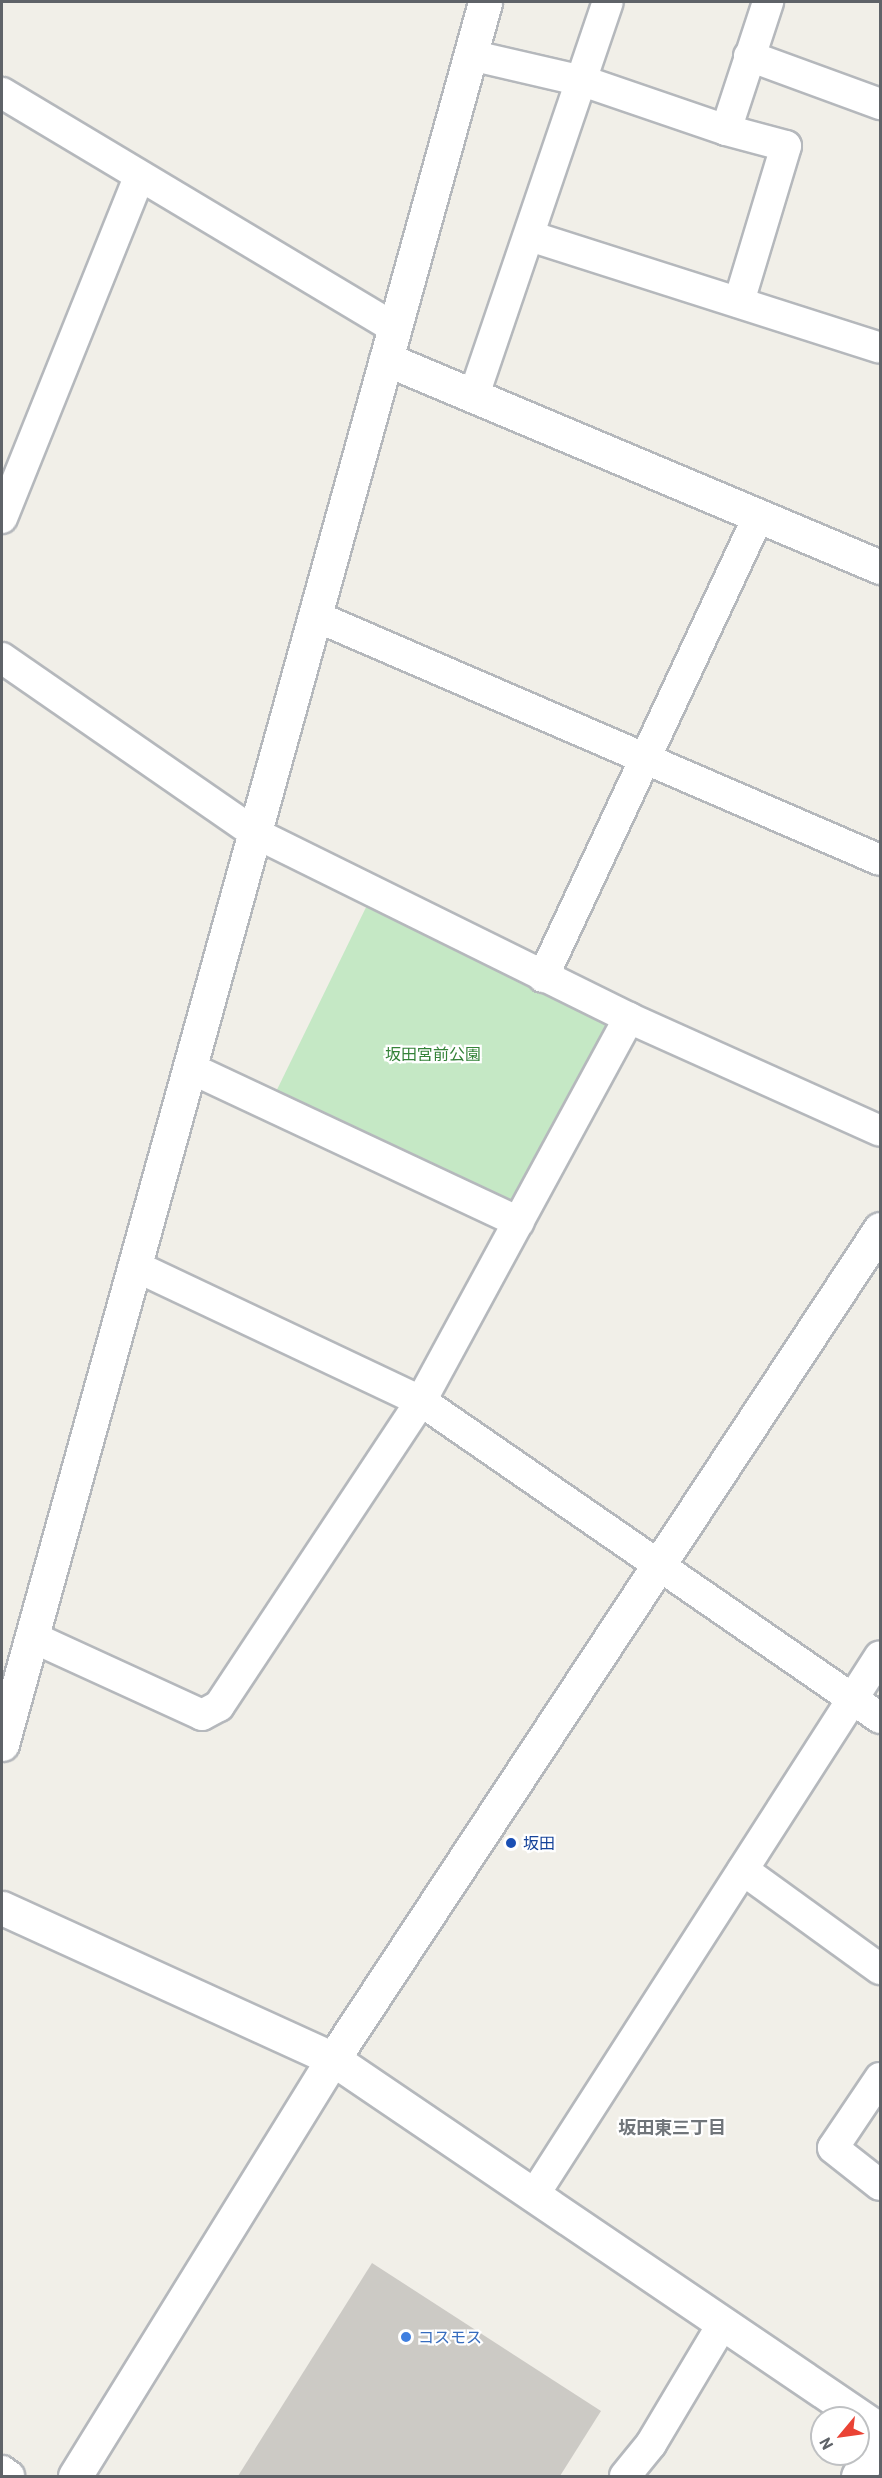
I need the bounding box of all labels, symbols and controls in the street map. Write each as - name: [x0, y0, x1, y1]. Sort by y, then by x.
- park label: 坂田宮前公園: [385, 1044, 481, 1064]
- place label: 坂田: [523, 1833, 555, 1853]
- marker: 坂田: [504, 1836, 518, 1850]
- district label: 坂田東三丁目: [618, 2116, 726, 2138]
- place label: コスモス: [418, 2327, 482, 2347]
- marker: コスモス: [399, 2330, 413, 2344]
- north arrow: [810, 2406, 870, 2466]
- text: N: [815, 2435, 836, 2453]

